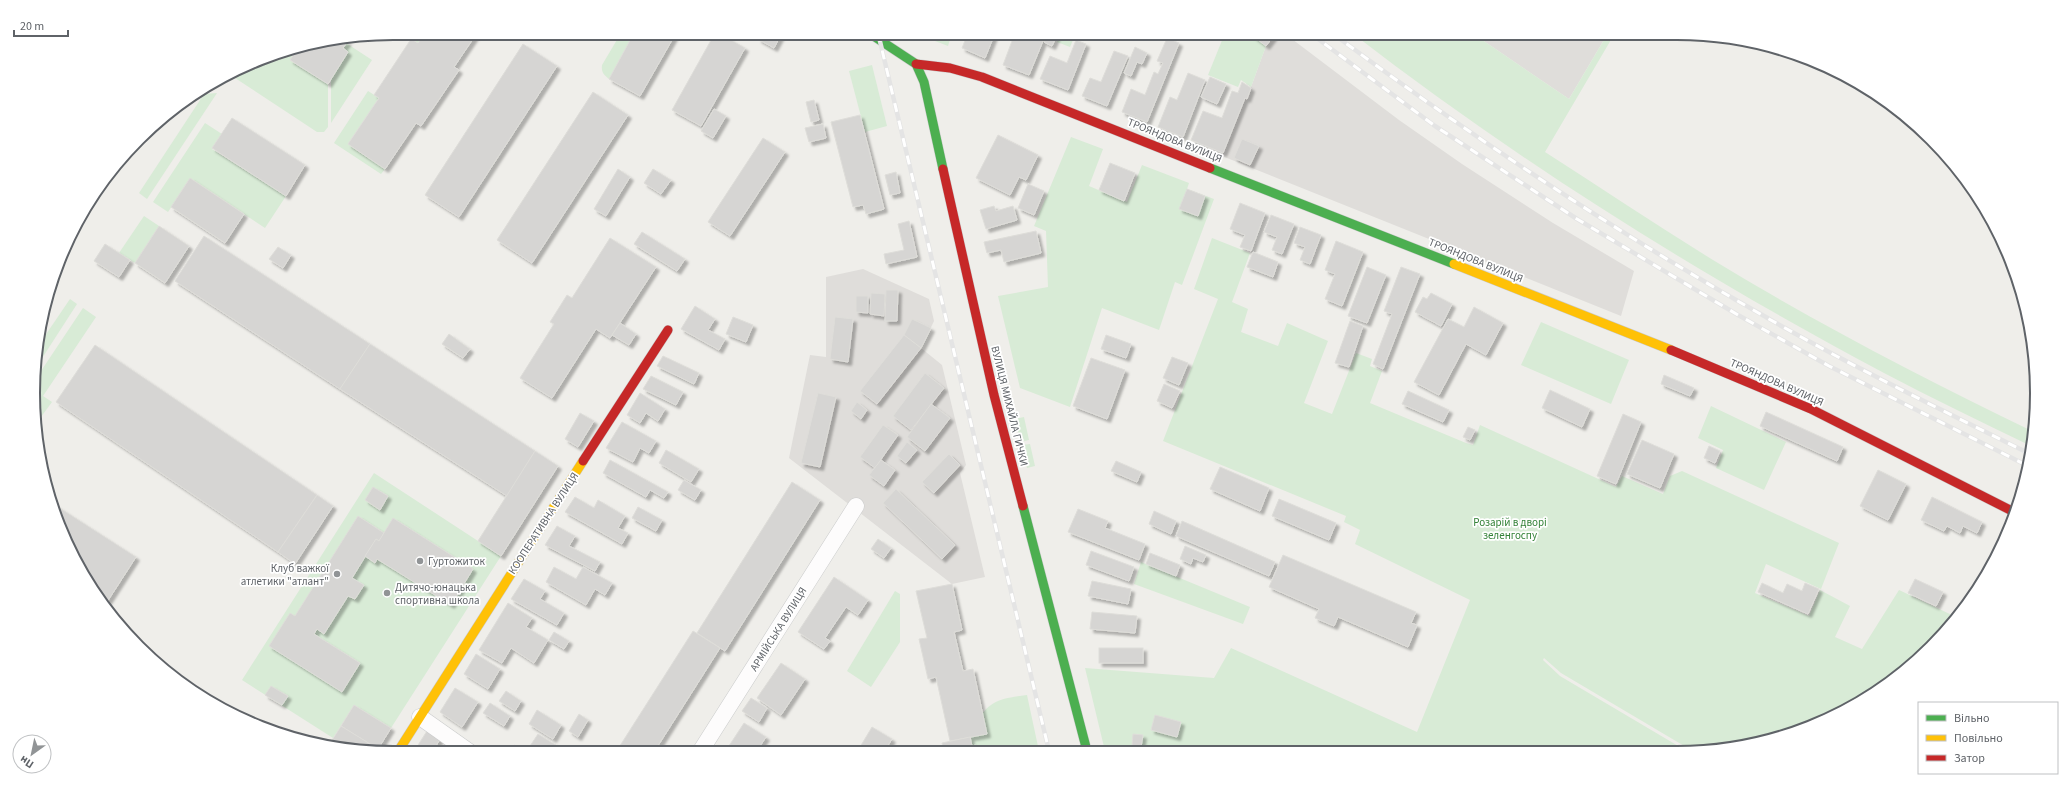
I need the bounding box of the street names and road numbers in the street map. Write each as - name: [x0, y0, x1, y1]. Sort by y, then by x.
- street label: ТРОЯНДОВА ВУЛИЦЯ: [1125, 115, 1224, 166]
- street label: ТРОЯНДОВА ВУЛИЦЯ: [1426, 235, 1525, 286]
- street label: ВУЛИЦЯ МИХАЙЛА ГИЧКИ: [987, 344, 1032, 468]
- street label: ТРОЯНДОВА ВУЛИЦЯ: [1728, 355, 1826, 410]
- street label: КООПЕРАТИВНА ВУЛИЦЯ: [505, 469, 582, 577]
- street label: АРМІЙСЬКА ВУЛИЦЯ: [746, 584, 810, 674]

